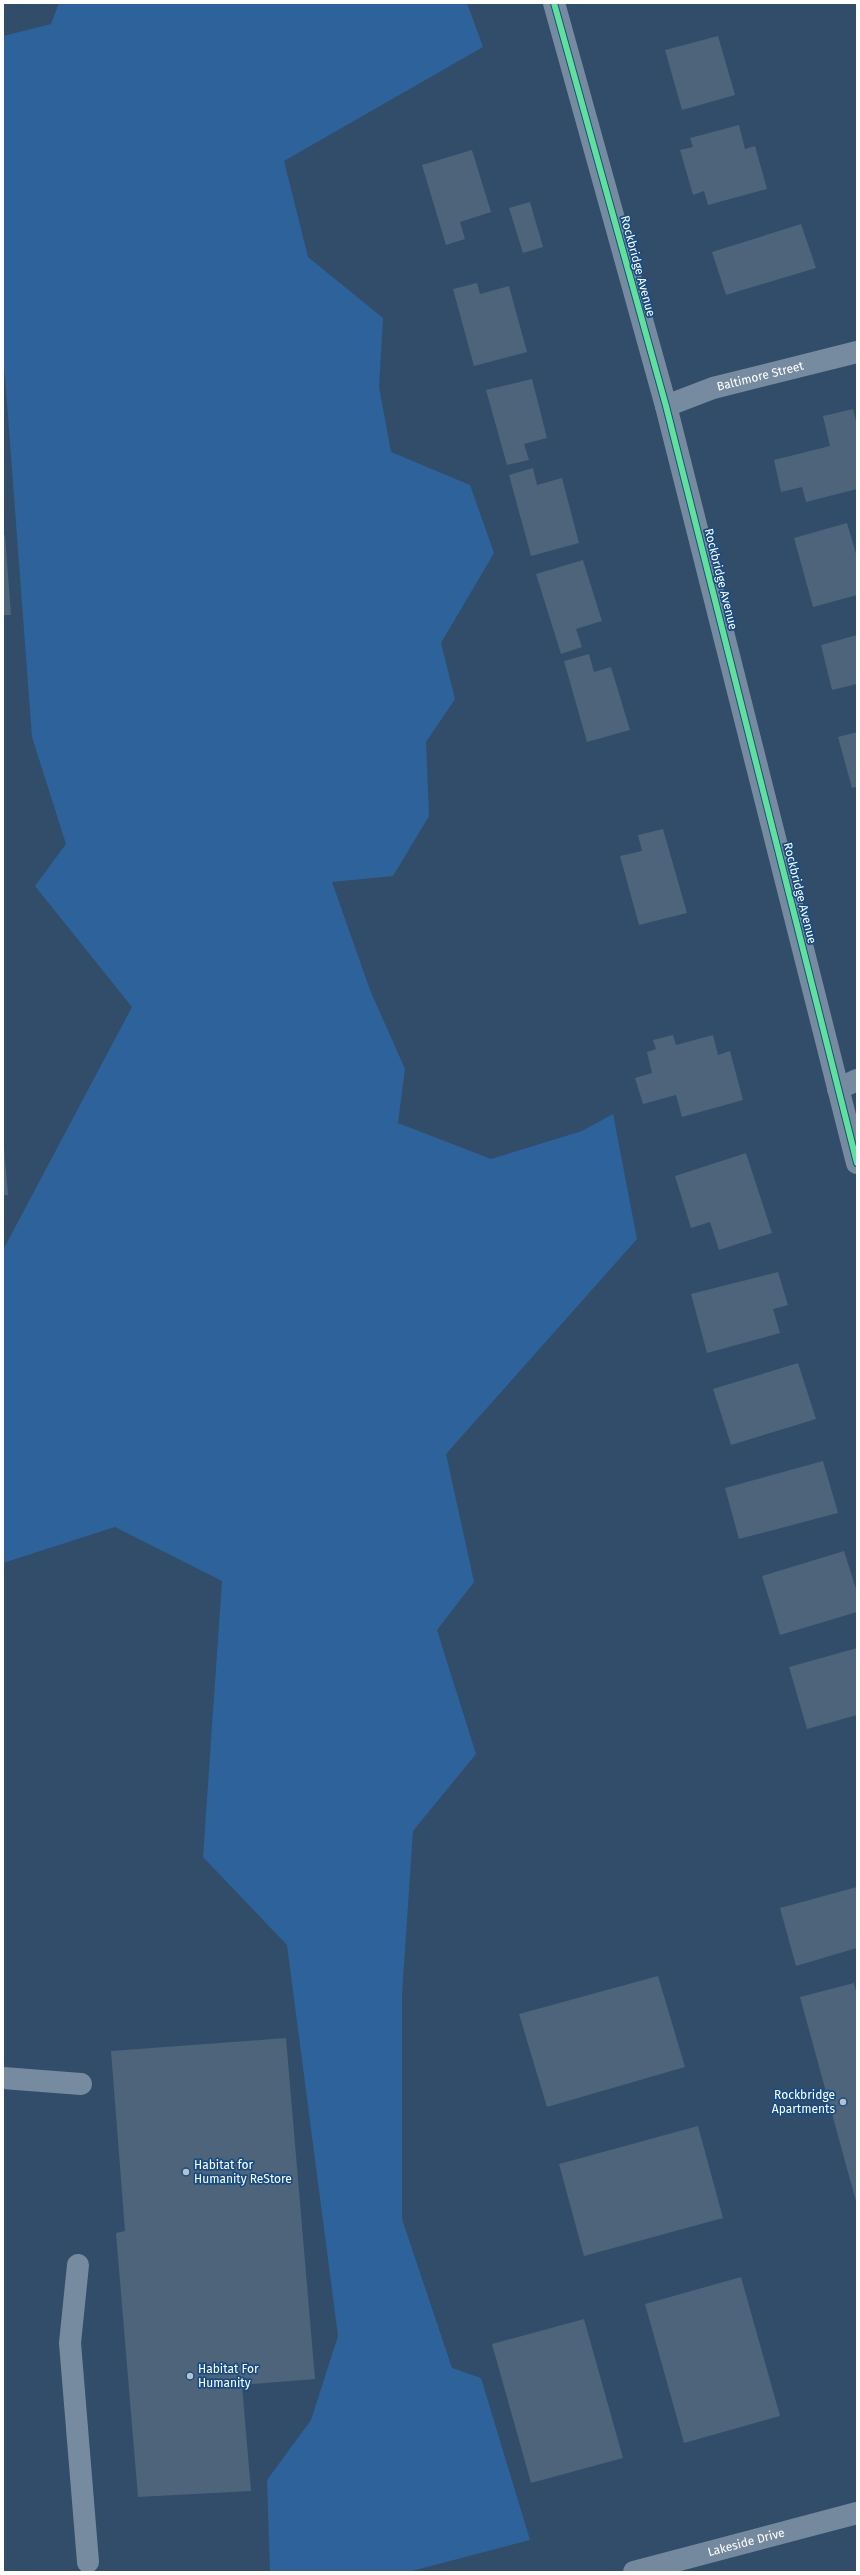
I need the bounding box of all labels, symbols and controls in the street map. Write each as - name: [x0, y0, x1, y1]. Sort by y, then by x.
- street label: Rockbridge Avenue: [618, 214, 658, 318]
- street label: Baltimore Street: [715, 358, 806, 394]
- street label: Rockbridge Avenue: [702, 527, 740, 631]
- street label: Rockbridge Avenue: [781, 841, 819, 945]
- place label: Rockbridge Apartments: [772, 2088, 835, 2116]
- marker: Rockbridge Apartments: [838, 2097, 848, 2107]
- place label: Habitat for Humanity ReStore: [194, 2158, 292, 2186]
- marker: Habitat for Humanity ReStore: [181, 2167, 191, 2177]
- place label: Habitat For Humanity: [198, 2362, 259, 2390]
- marker: Habitat For Humanity: [185, 2371, 195, 2381]
- street label: Lakeside Drive: [706, 2525, 786, 2559]

